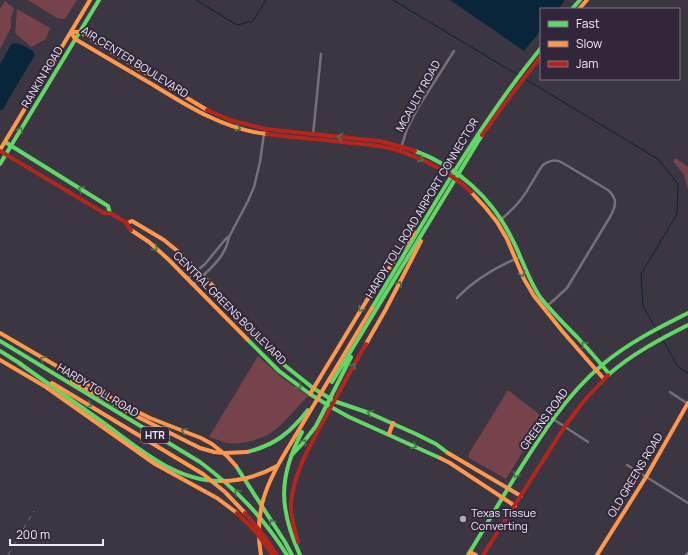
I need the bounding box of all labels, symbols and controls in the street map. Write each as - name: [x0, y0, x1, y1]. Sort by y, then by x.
- legend: [540, 8, 680, 80]
- text: Fast: [576, 15, 600, 32]
- street label: AIR CENTER BOULEVARD: [79, 22, 192, 101]
- text: Slow: [576, 35, 602, 52]
- street label: RANKIN ROAD: [17, 43, 66, 110]
- text: Jam: [576, 55, 598, 72]
- street label: MCAULTY ROAD: [392, 57, 443, 134]
- street label: HARDY TOLL ROAD AIRPORT CONNECTOR: [362, 115, 482, 301]
- one-way arrow: [235, 123, 242, 132]
- one-way arrow: [16, 127, 23, 134]
- one-way arrow: [337, 133, 343, 142]
- one-way arrow: [416, 154, 424, 162]
- one-way arrow: [78, 187, 85, 194]
- one-way arrow: [150, 243, 158, 250]
- street label: CENTRAL GREENS BOULEVARD: [170, 248, 290, 368]
- one-way arrow: [517, 270, 525, 278]
- one-way arrow: [394, 281, 402, 288]
- one-way arrow: [359, 305, 366, 312]
- one-way arrow: [582, 342, 589, 349]
- one-way arrow: [40, 357, 47, 364]
- street label: HARDY TOLL ROAD: [55, 359, 142, 420]
- one-way arrow: [348, 363, 355, 370]
- one-way arrow: [295, 381, 302, 388]
- street label: GREENS ROAD: [516, 385, 571, 453]
- one-way arrow: [85, 400, 92, 408]
- one-way arrow: [366, 410, 373, 418]
- road number: HTR: [141, 427, 169, 443]
- one-way arrow: [180, 428, 187, 436]
- street label: OLD GREENS ROAD: [603, 430, 666, 520]
- one-way arrow: [299, 440, 306, 447]
- one-way arrow: [410, 441, 418, 449]
- one-way arrow: [514, 471, 521, 478]
- one-way arrow: [234, 489, 242, 496]
- place label: Texas Tissue Converting: [471, 505, 537, 533]
- marker: Texas Tissue Converting: [458, 514, 468, 524]
- one-way arrow: [270, 519, 277, 526]
- scale bar: [10, 521, 103, 547]
- text: 200 m: [16, 526, 50, 543]

